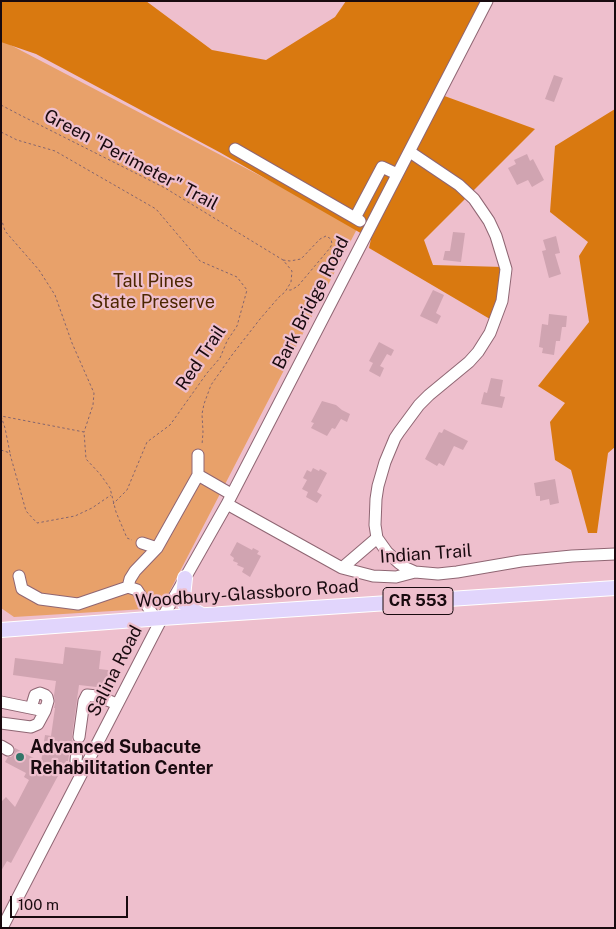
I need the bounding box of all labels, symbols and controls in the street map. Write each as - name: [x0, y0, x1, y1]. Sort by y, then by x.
- street label: Green "Perimeter" Trail: [40, 105, 222, 215]
- street label: Bark Bridge Road: [268, 233, 354, 373]
- park label: Tall Pines State Preserve: [91, 270, 215, 312]
- street label: Red Trail: [171, 321, 231, 395]
- street label: Indian Trail: [379, 540, 473, 568]
- street label: Woodbury-Glassboro Road: [134, 575, 360, 613]
- road number: CR 553: [383, 588, 453, 614]
- street label: Salina Road: [83, 622, 147, 720]
- place label: Advanced Subacute Rehabilitation Center: [30, 736, 213, 779]
- marker: Advanced Subacute Rehabilitation Center: [14, 751, 26, 763]
- scale bar: [12, 886, 130, 918]
- text: 100 m: [18, 896, 59, 913]

